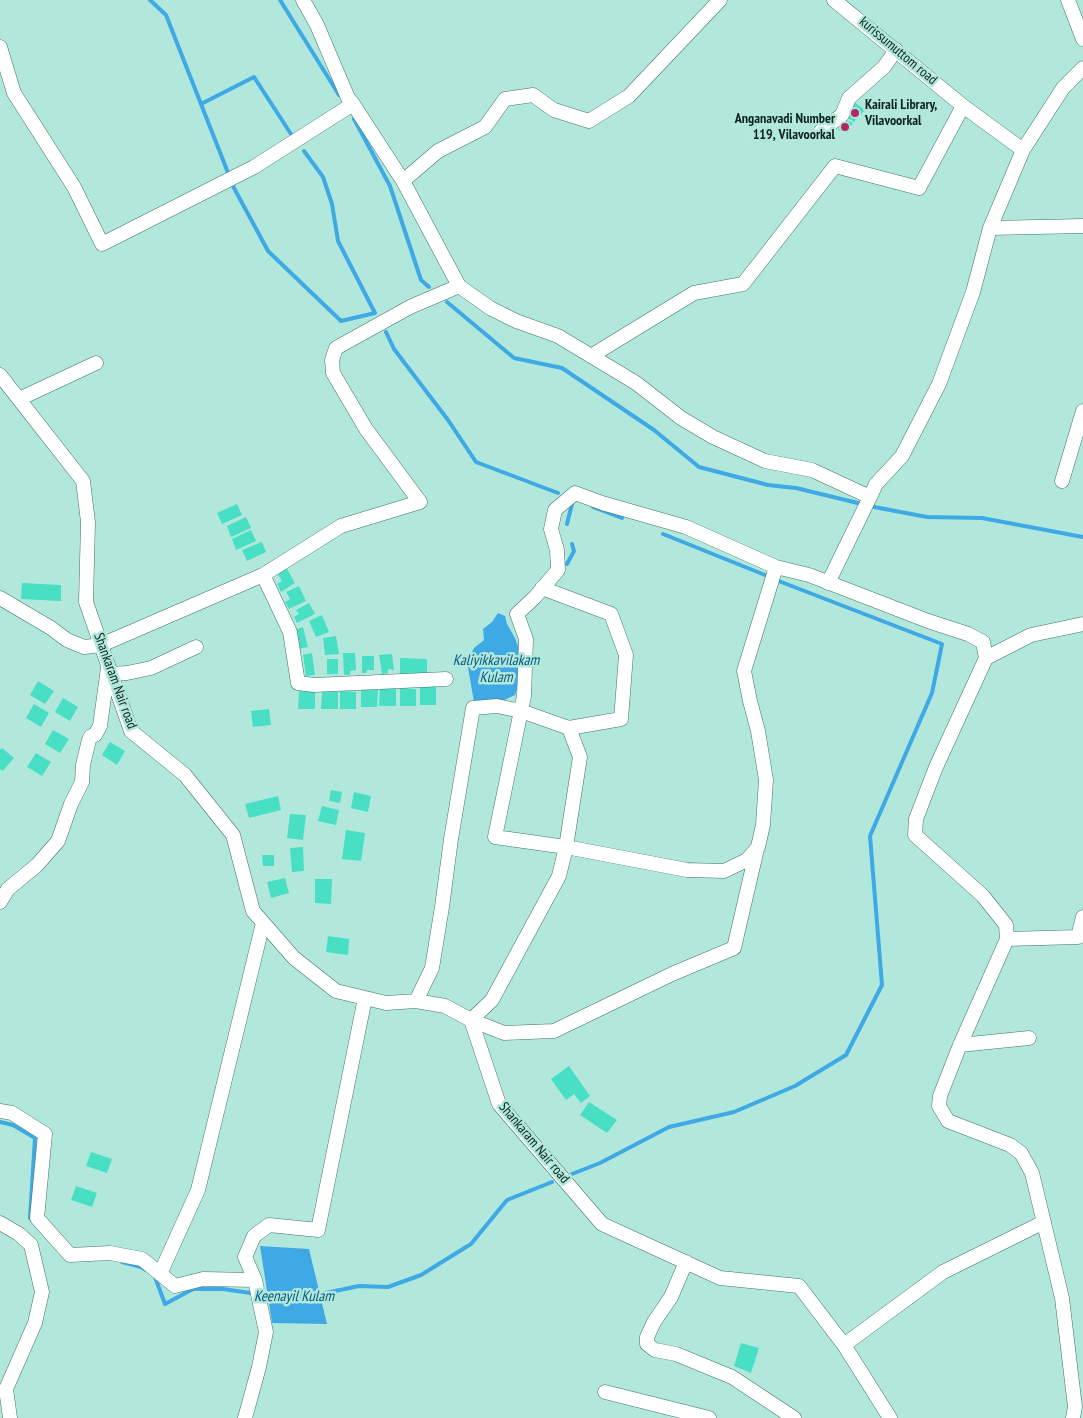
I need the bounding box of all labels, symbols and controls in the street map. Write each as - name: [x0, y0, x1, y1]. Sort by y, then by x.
- street label: kurissumuttom road: [856, 14, 940, 88]
- place label: Kairali Library, Vilavoorkal: [865, 97, 937, 130]
- marker: Kairali Library, Vilavoorkal: [849, 107, 861, 119]
- place label: Anganavadi Number 119, Vilavoorkal: [735, 111, 835, 144]
- marker: Anganavadi Number 119, Vilavoorkal: [839, 121, 851, 133]
- street label: Shankaram Nair road: [90, 631, 140, 731]
- water label: Kaliyikkavilakam Kulam: [453, 652, 539, 687]
- street label: Shankaram Nair road: [495, 1099, 573, 1187]
- water label: Keenayil Kulam: [254, 1288, 334, 1306]

